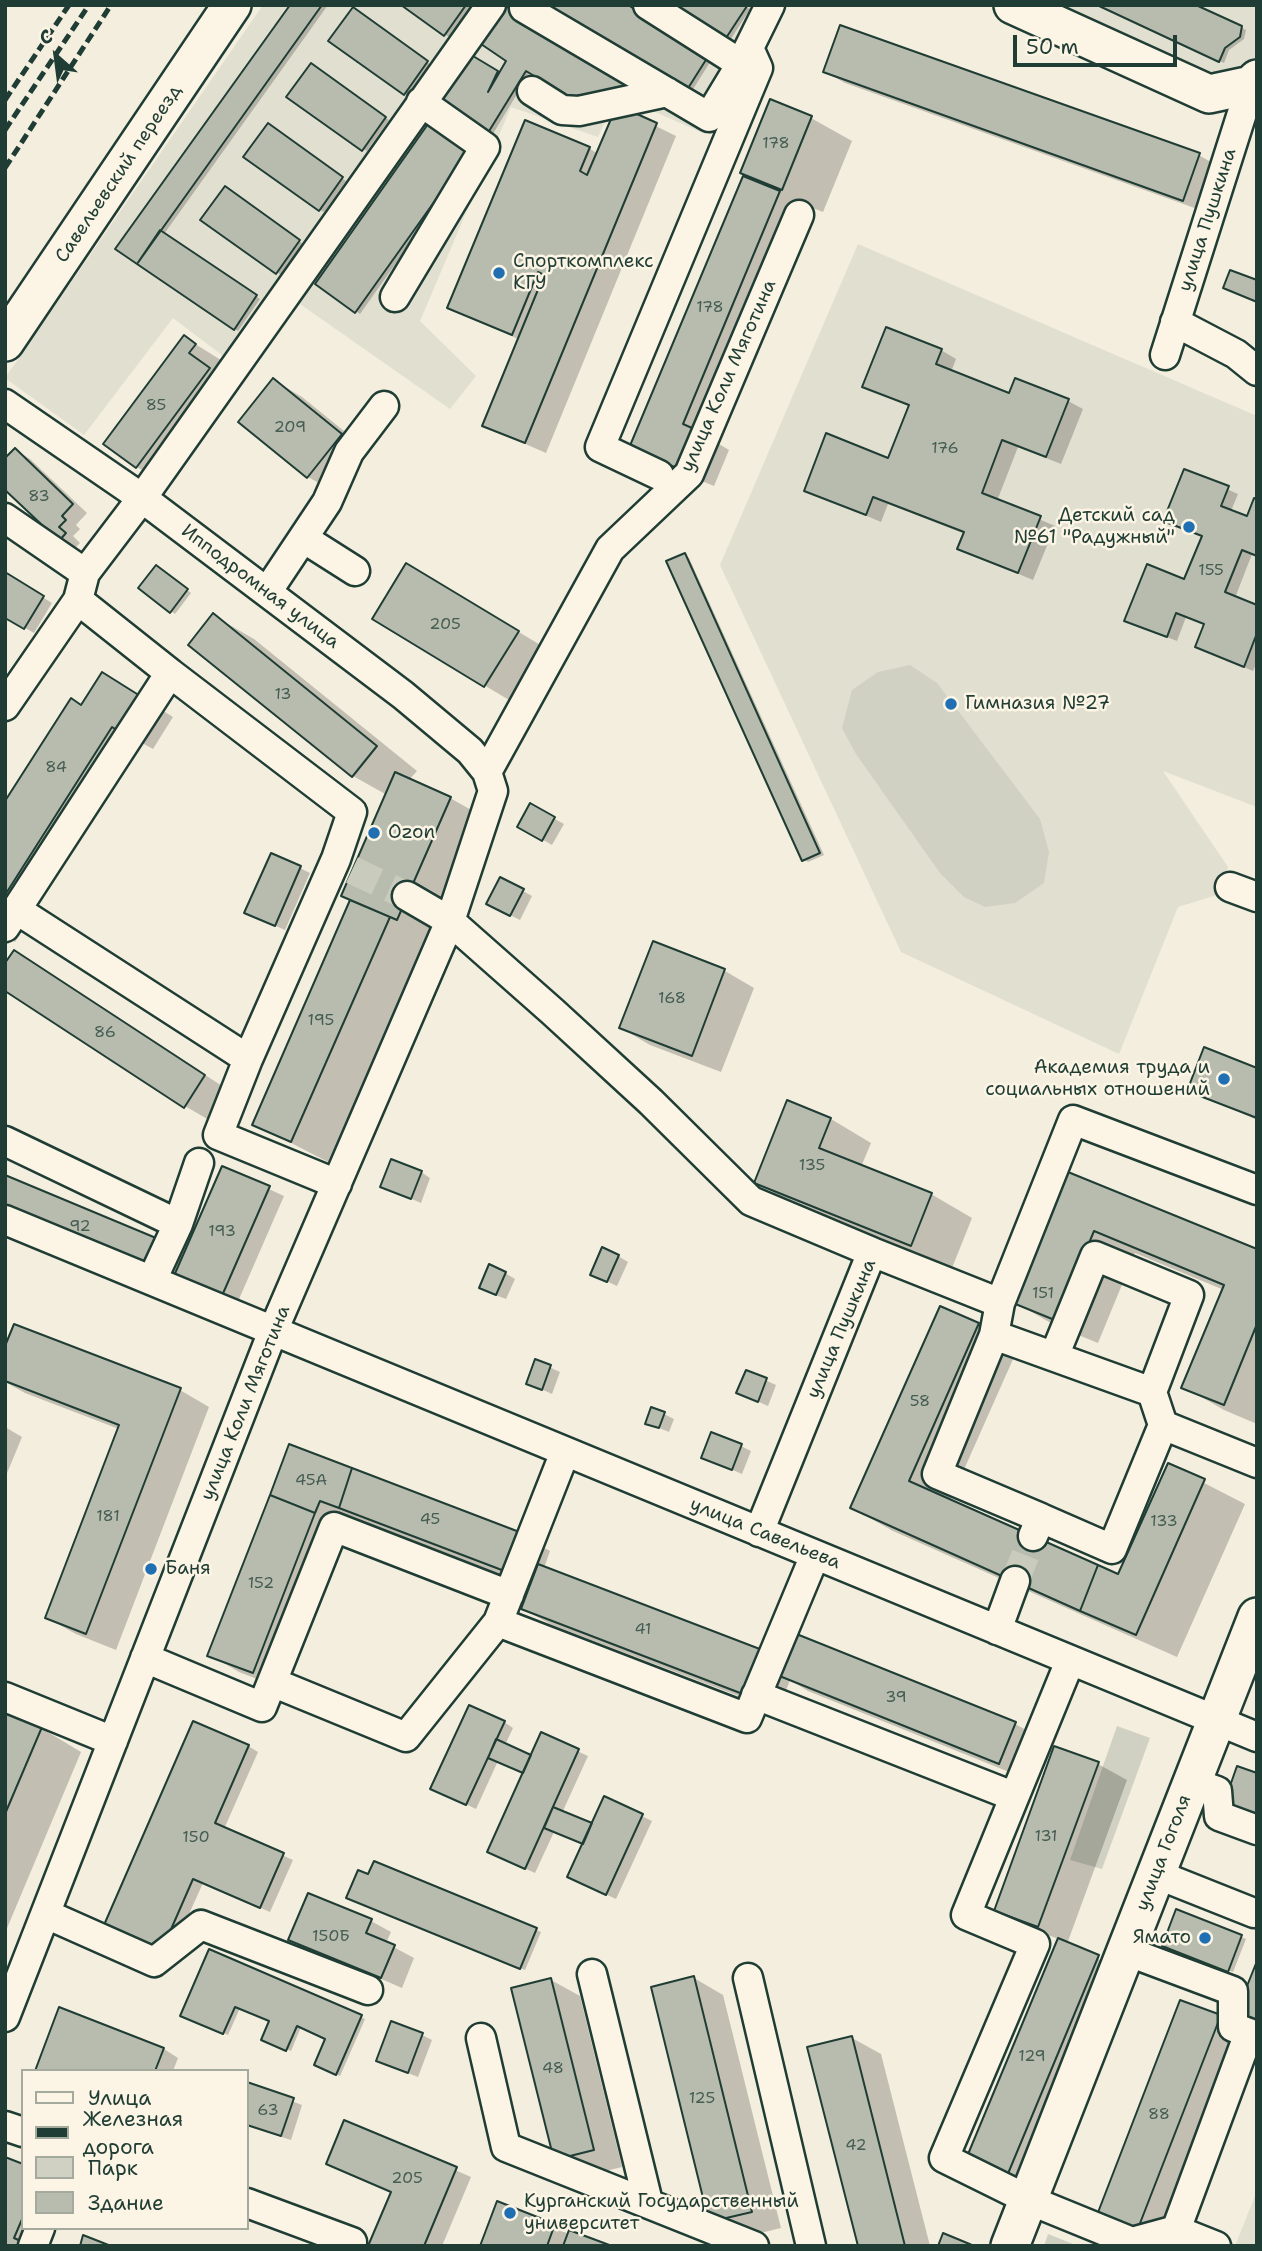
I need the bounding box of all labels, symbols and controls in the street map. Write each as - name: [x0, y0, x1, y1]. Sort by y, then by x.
- north arrow: [21, 21, 91, 91]
- scale bar: [1017, 21, 1182, 65]
- text: С: [35, 23, 57, 51]
- text: 50 m: [1026, 33, 1079, 61]
- street label: Савельевский переезд: [51, 81, 187, 267]
- house number: 178: [762, 134, 790, 154]
- street label: улица Пушкина: [1174, 146, 1242, 294]
- place label: Спорткомплекс КГУ: [513, 251, 654, 295]
- marker: Спорткомплекс КГУ: [491, 265, 507, 281]
- street label: улица Коли Мяготина: [676, 276, 782, 476]
- house number: 178: [696, 298, 724, 318]
- house number: 85: [146, 396, 166, 416]
- house number: 209: [274, 418, 306, 438]
- house number: 176: [931, 439, 959, 459]
- house number: 83: [28, 487, 50, 507]
- place label: Детский сад №61 "Радужный": [1014, 505, 1175, 549]
- marker: Детский сад №61 "Радужный": [1181, 519, 1197, 535]
- street label: Ипподромная улица: [176, 520, 344, 654]
- house number: 155: [1198, 561, 1224, 581]
- house number: 205: [429, 615, 461, 635]
- house number: 13: [274, 685, 292, 705]
- place label: Гимназия №27: [965, 693, 1110, 715]
- marker: Гимназия №27: [943, 696, 959, 712]
- house number: 84: [45, 758, 67, 778]
- place label: Ozon: [388, 822, 435, 844]
- marker: Ozon: [366, 825, 382, 841]
- house number: 168: [658, 989, 686, 1009]
- house number: 195: [308, 1011, 334, 1031]
- house number: 86: [94, 1023, 116, 1043]
- place label: Академия труда и социальных отношений: [985, 1057, 1210, 1101]
- marker: Академия труда и социальных отношений: [1216, 1071, 1232, 1087]
- house number: 135: [799, 1156, 825, 1176]
- house number: 92: [69, 1217, 91, 1237]
- house number: 193: [208, 1222, 236, 1242]
- street label: улица Пушкина: [802, 1256, 882, 1402]
- house number: 151: [1032, 1284, 1054, 1304]
- street label: улица Коли Мяготина: [196, 1302, 296, 1504]
- house number: 58: [910, 1392, 930, 1412]
- house number: 45А: [295, 1471, 327, 1491]
- street label: улица Савельева: [686, 1493, 844, 1575]
- house number: 181: [96, 1507, 120, 1527]
- house number: 45: [420, 1510, 440, 1530]
- house number: 133: [1150, 1512, 1178, 1532]
- place label: Баня: [165, 1558, 211, 1580]
- marker: Баня: [143, 1561, 159, 1577]
- house number: 152: [248, 1574, 274, 1594]
- house number: 41: [634, 1620, 652, 1640]
- house number: 39: [885, 1688, 907, 1708]
- street label: улица Гоголя: [1131, 1792, 1197, 1914]
- house number: 131: [1035, 1827, 1057, 1847]
- house number: 150: [182, 1828, 210, 1848]
- house number: 150Б: [312, 1927, 350, 1947]
- place label: Ямато: [1133, 1927, 1191, 1949]
- marker: Ямато: [1197, 1930, 1213, 1946]
- house number: 129: [1018, 2047, 1046, 2067]
- house number: 48: [542, 2059, 564, 2079]
- legend: [21, 2069, 248, 2230]
- text: Улица: [88, 2084, 151, 2112]
- house number: 125: [689, 2089, 715, 2109]
- house number: 63: [257, 2101, 279, 2121]
- text: Железная дорога: [83, 2105, 183, 2161]
- house number: 88: [1148, 2105, 1170, 2125]
- house number: 42: [845, 2136, 867, 2156]
- text: Парк: [88, 2154, 138, 2182]
- house number: 205: [391, 2169, 423, 2189]
- text: Здание: [88, 2189, 164, 2217]
- place label: Курганский Государственный университет: [524, 2191, 799, 2235]
- marker: Курганский Государственный университет: [502, 2205, 518, 2221]

